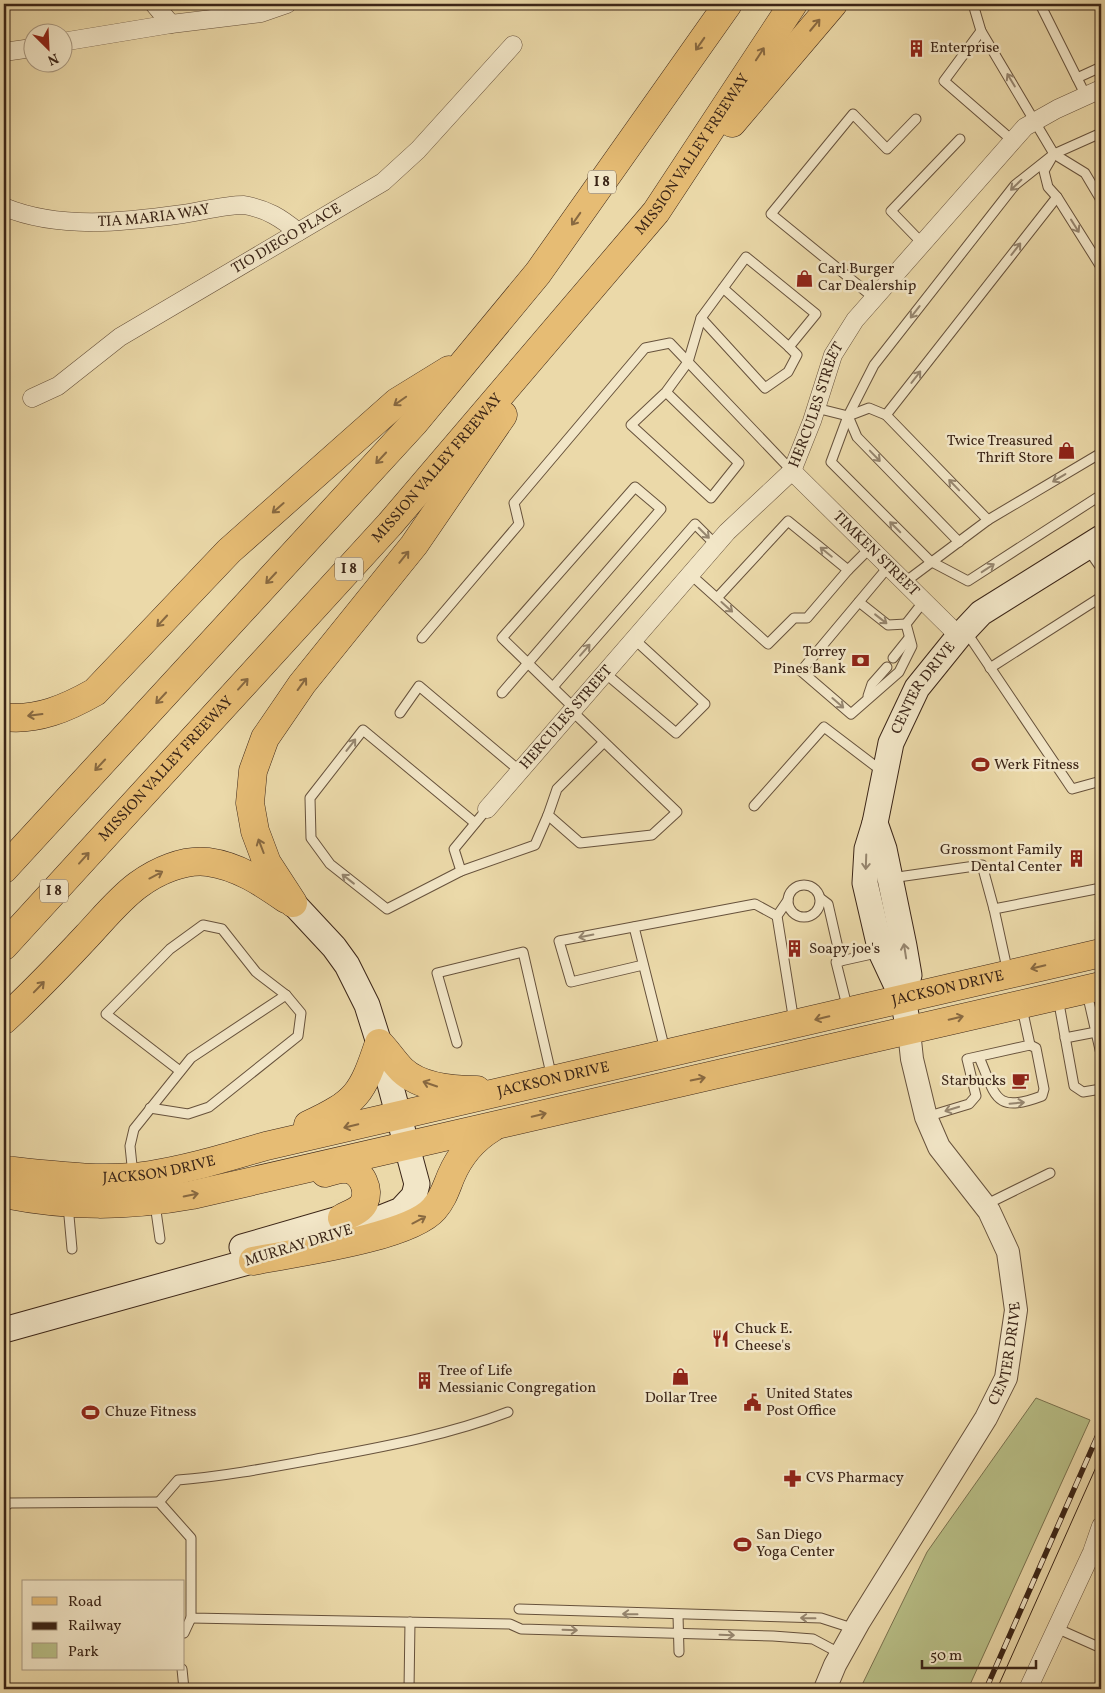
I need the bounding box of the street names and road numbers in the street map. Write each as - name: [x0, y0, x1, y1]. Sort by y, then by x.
- street label: MISSION VALLEY FREEWAY: [630, 69, 755, 240]
- road number: I 8: [588, 170, 616, 193]
- street label: TIO DIEGO PLACE: [228, 198, 345, 279]
- street label: TIA MARIA WAY: [97, 199, 212, 233]
- street label: HERCULES STREET: [784, 338, 849, 471]
- street label: MISSION VALLEY FREEWAY: [367, 389, 508, 548]
- street label: TIMKEN STREET: [828, 506, 924, 602]
- road number: I 8: [335, 558, 363, 580]
- street label: CENTER DRIVE: [886, 638, 961, 738]
- street label: HERCULES STREET: [515, 661, 618, 774]
- street label: MISSION VALLEY FREEWAY: [94, 691, 239, 846]
- road number: I 8: [40, 879, 68, 902]
- street label: JACKSON DRIVE: [890, 965, 1006, 1012]
- street label: JACKSON DRIVE: [495, 1056, 611, 1103]
- street label: JACKSON DRIVE: [102, 1150, 218, 1188]
- street label: MURRAY DRIVE: [242, 1220, 356, 1272]
- street label: CENTER DRIVE: [983, 1300, 1027, 1409]

